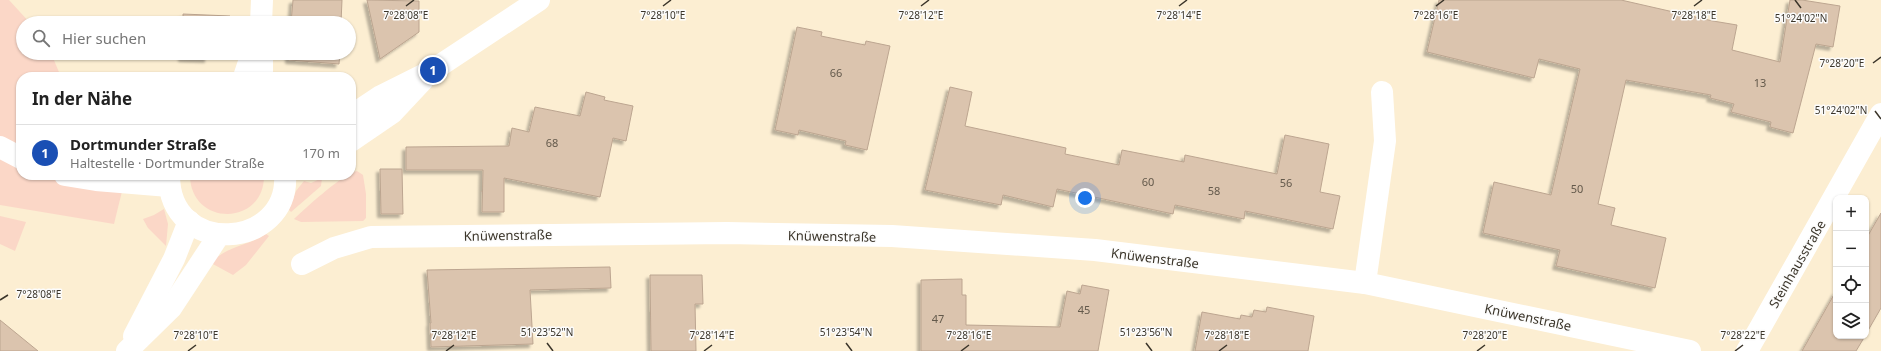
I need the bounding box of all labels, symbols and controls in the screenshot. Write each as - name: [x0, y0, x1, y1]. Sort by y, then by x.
- text: 7°28'08"E: [384, 8, 428, 22]
- text: 7°28'10"E: [641, 8, 685, 22]
- text: 7°28'12"E: [899, 8, 943, 22]
- text: 7°28'14"E: [1157, 8, 1201, 22]
- text: 7°28'16"E: [1414, 8, 1458, 22]
- text: 7°28'18"E: [1672, 8, 1716, 22]
- text: 51°24'02"N: [1775, 11, 1827, 25]
- search box: [16, 16, 356, 60]
- icon: search: [30, 27, 52, 49]
- text: Hier suchen: [62, 28, 146, 48]
- pin: 1: [420, 55, 446, 85]
- text: 7°28'20"E: [1820, 56, 1864, 70]
- house number: 66: [830, 65, 842, 80]
- house number: 13: [1754, 75, 1766, 90]
- text: In der Nähe: [32, 87, 132, 110]
- text: 51°24'02"N: [1815, 103, 1867, 117]
- text: Dortmunder Straße: [70, 134, 216, 154]
- house number: 68: [546, 135, 558, 150]
- text: 1: [41, 144, 49, 162]
- text: 170 m: [302, 144, 340, 162]
- text: Haltestelle · Dortmunder Straße: [70, 154, 264, 172]
- house number: 60: [1142, 174, 1154, 189]
- house number: 56: [1280, 175, 1292, 190]
- house number: 50: [1571, 181, 1583, 196]
- house number: 58: [1208, 183, 1220, 198]
- your location: [1075, 188, 1095, 208]
- map controls: [1833, 195, 1869, 339]
- button: +: [1833, 195, 1869, 231]
- street label: Steinhausstraße: [1764, 217, 1830, 311]
- street label: Knüwenstraße: [464, 225, 552, 245]
- street label: Knüwenstraße: [788, 226, 876, 246]
- button: −: [1833, 231, 1869, 267]
- street label: Knüwenstraße: [1110, 244, 1200, 272]
- button: locate: [1833, 267, 1869, 303]
- text: 7°28'08"E: [17, 287, 61, 301]
- street label: Knüwenstraße: [1483, 299, 1573, 335]
- house number: 45: [1078, 302, 1090, 317]
- button: layers: [1833, 303, 1869, 339]
- house number: 47: [932, 311, 944, 326]
- text: 51°23'52"N: [521, 325, 573, 339]
- text: 51°23'54"N: [820, 325, 872, 339]
- text: 51°23'56"N: [1120, 325, 1172, 339]
- text: 7°28'10"E: [174, 328, 218, 342]
- text: 7°28'12"E: [432, 328, 476, 342]
- text: 7°28'14"E: [690, 328, 734, 342]
- text: 7°28'16"E: [947, 328, 991, 342]
- text: 7°28'18"E: [1205, 328, 1249, 342]
- text: 7°28'20"E: [1463, 328, 1507, 342]
- text: 7°28'22"E: [1721, 328, 1765, 342]

